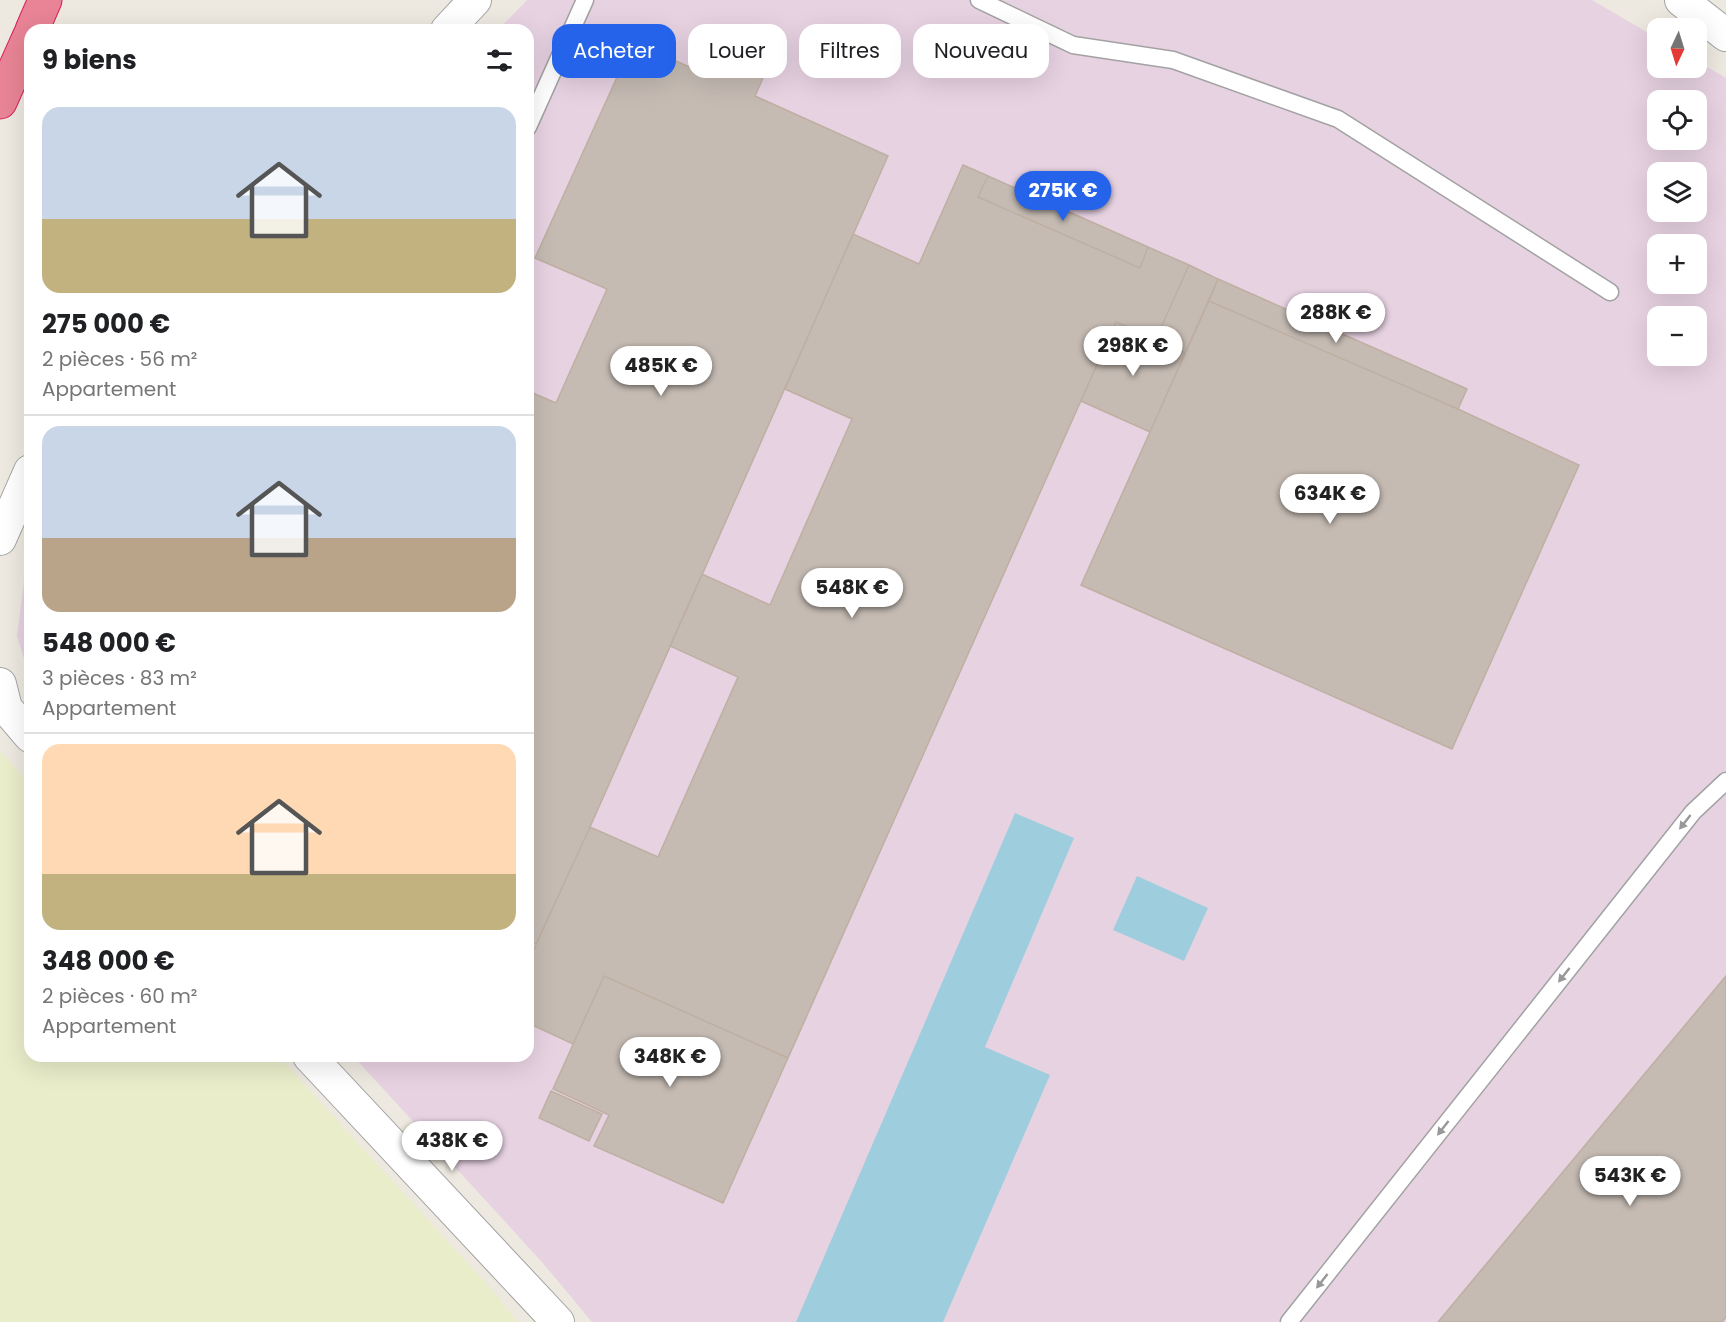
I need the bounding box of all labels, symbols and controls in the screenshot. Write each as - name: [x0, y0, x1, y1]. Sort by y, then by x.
- north arrow: [1647, 18, 1707, 78]
- map controls: [1647, 18, 1707, 366]
- chip: Acheter: [552, 24, 676, 78]
- chip: Louer: [688, 24, 787, 78]
- chip: Filtres: [799, 24, 901, 78]
- chip: Nouveau: [913, 24, 1049, 78]
- text: 9 biens: [42, 42, 137, 78]
- icon: filters: [483, 44, 516, 77]
- button: locate: [1647, 90, 1707, 150]
- icon: home: [225, 146, 333, 254]
- button: layers: [1647, 162, 1707, 222]
- pin: 275K €: [1014, 171, 1112, 222]
- text: 275K €: [1028, 176, 1098, 204]
- button: +: [1647, 234, 1707, 294]
- pin: 288K €: [1287, 293, 1385, 344]
- text: 288K €: [1300, 298, 1372, 326]
- text: 275 000 €: [42, 306, 170, 342]
- button: −: [1647, 306, 1707, 366]
- pin: 298K €: [1084, 326, 1182, 377]
- text: 298K €: [1098, 331, 1168, 359]
- text: 2 pièces · 56 m²: [42, 345, 197, 373]
- pin: 485K €: [612, 346, 710, 397]
- text: 485K €: [624, 351, 698, 379]
- text: Appartement: [42, 375, 176, 403]
- icon: home: [225, 465, 333, 573]
- pin: 634K €: [1281, 474, 1379, 525]
- text: 634K €: [1294, 479, 1366, 507]
- pin: 548K €: [803, 568, 901, 619]
- text: 548K €: [815, 573, 889, 601]
- text: 548 000 €: [42, 625, 176, 661]
- text: 3 pièces · 83 m²: [42, 664, 197, 692]
- text: Appartement: [42, 694, 176, 722]
- icon: home: [225, 783, 333, 891]
- one-way arrow: [1679, 815, 1691, 830]
- text: 348 000 €: [42, 943, 175, 979]
- one-way arrow: [1557, 967, 1570, 983]
- text: 2 pièces · 60 m²: [42, 982, 197, 1010]
- text: Appartement: [42, 1012, 176, 1040]
- pin: 348K €: [621, 1037, 719, 1088]
- text: 348K €: [634, 1042, 706, 1070]
- one-way arrow: [1436, 1120, 1449, 1136]
- pin: 438K €: [403, 1121, 501, 1172]
- text: 438K €: [416, 1126, 488, 1154]
- pin: 543K €: [1581, 1156, 1679, 1207]
- text: 543K €: [1594, 1161, 1666, 1189]
- one-way arrow: [1315, 1273, 1328, 1289]

